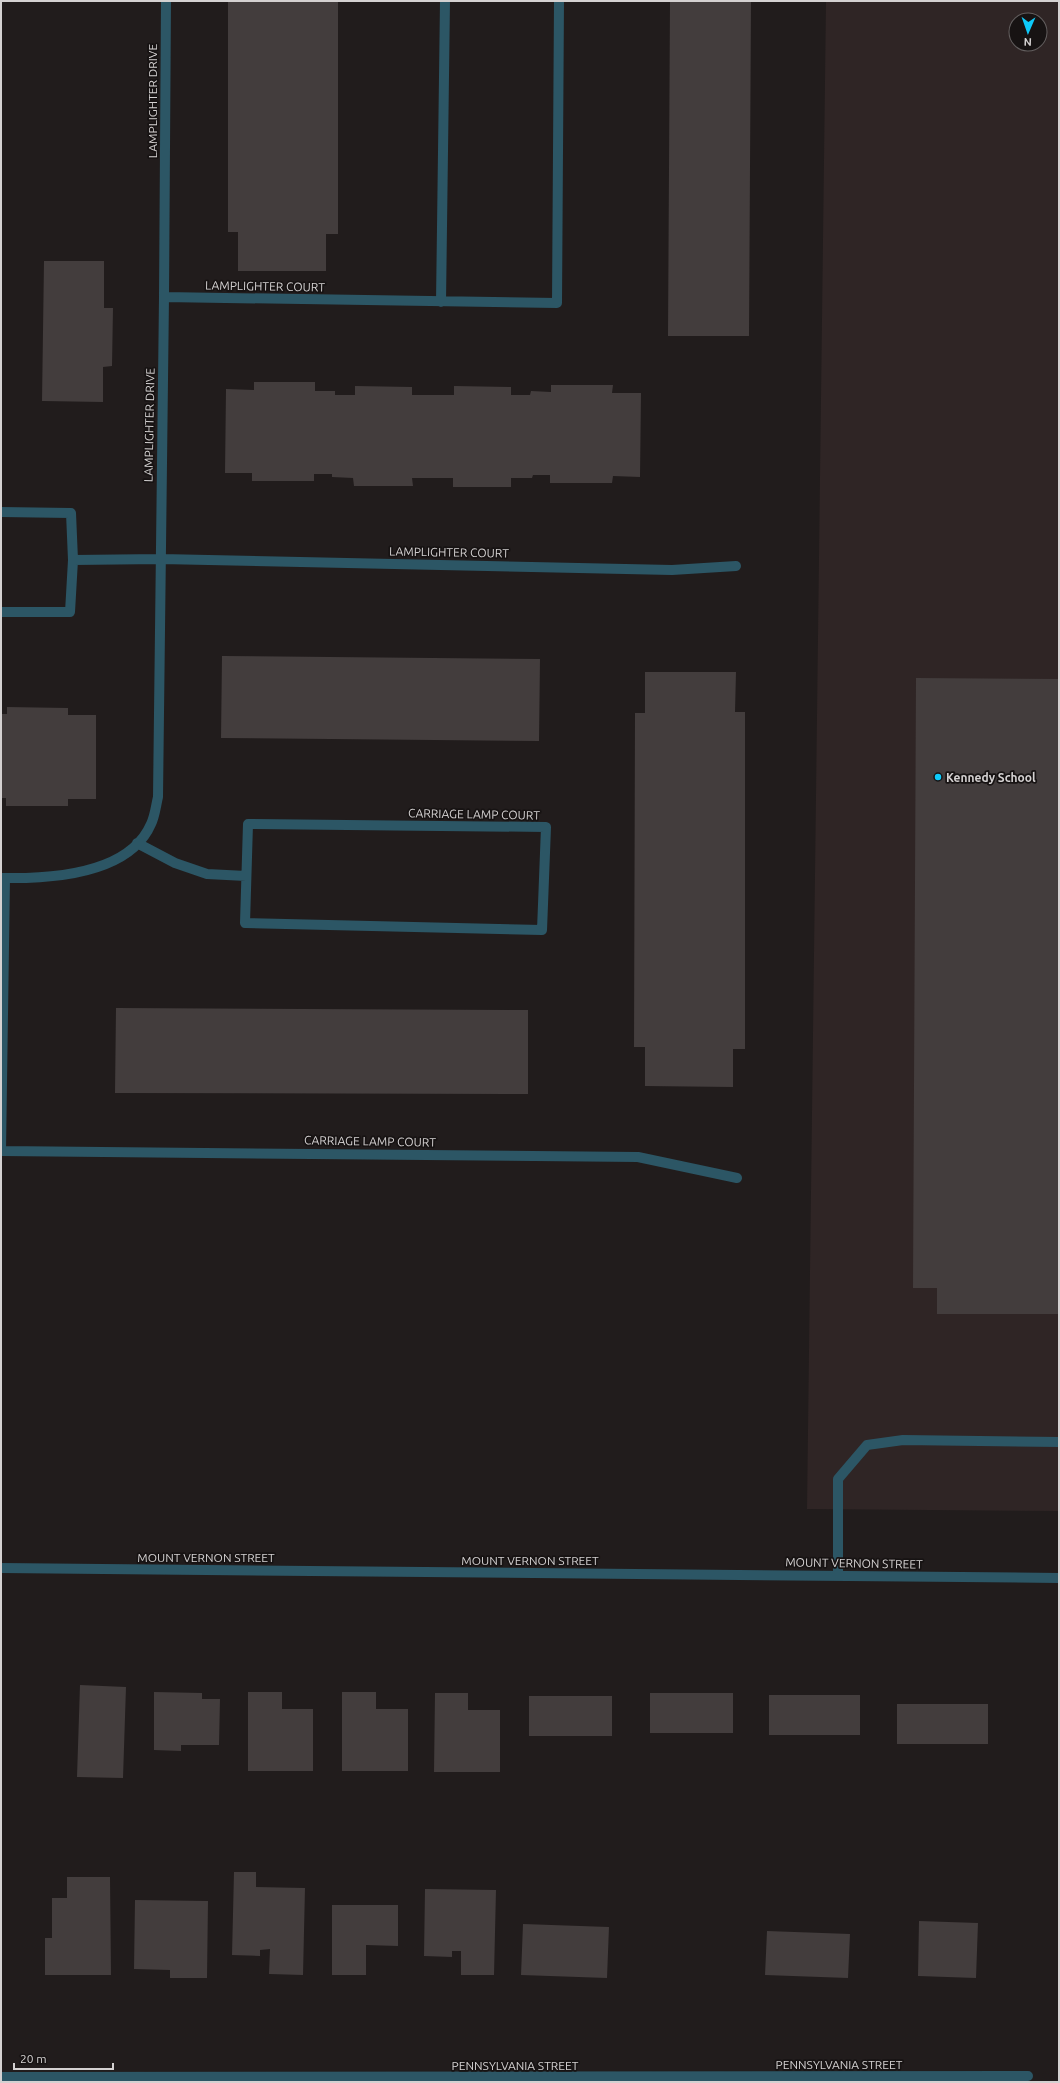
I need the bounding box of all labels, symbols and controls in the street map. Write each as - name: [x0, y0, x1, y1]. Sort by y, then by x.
- north arrow: [1008, 12, 1048, 52]
- text: N: [1023, 36, 1032, 48]
- street label: LAMPLIGHTER DRIVE: [146, 44, 159, 158]
- street label: LAMPLIGHTER COURT: [205, 278, 325, 294]
- street label: LAMPLIGHTER DRIVE: [142, 367, 157, 482]
- street label: LAMPLIGHTER COURT: [389, 544, 509, 560]
- place label: Kennedy School: [946, 771, 1036, 784]
- marker: Kennedy School: [933, 772, 943, 782]
- street label: CARRIAGE LAMP COURT: [408, 806, 540, 822]
- street label: CARRIAGE LAMP COURT: [304, 1133, 436, 1149]
- street label: MOUNT VERNON STREET: [137, 1551, 275, 1564]
- street label: MOUNT VERNON STREET: [461, 1554, 599, 1567]
- street label: MOUNT VERNON STREET: [785, 1555, 923, 1571]
- scale bar: [14, 2045, 113, 2071]
- text: 20 m: [20, 2052, 47, 2065]
- street label: PENNSYLVANIA STREET: [776, 2058, 903, 2071]
- street label: PENNSYLVANIA STREET: [452, 2059, 579, 2072]

